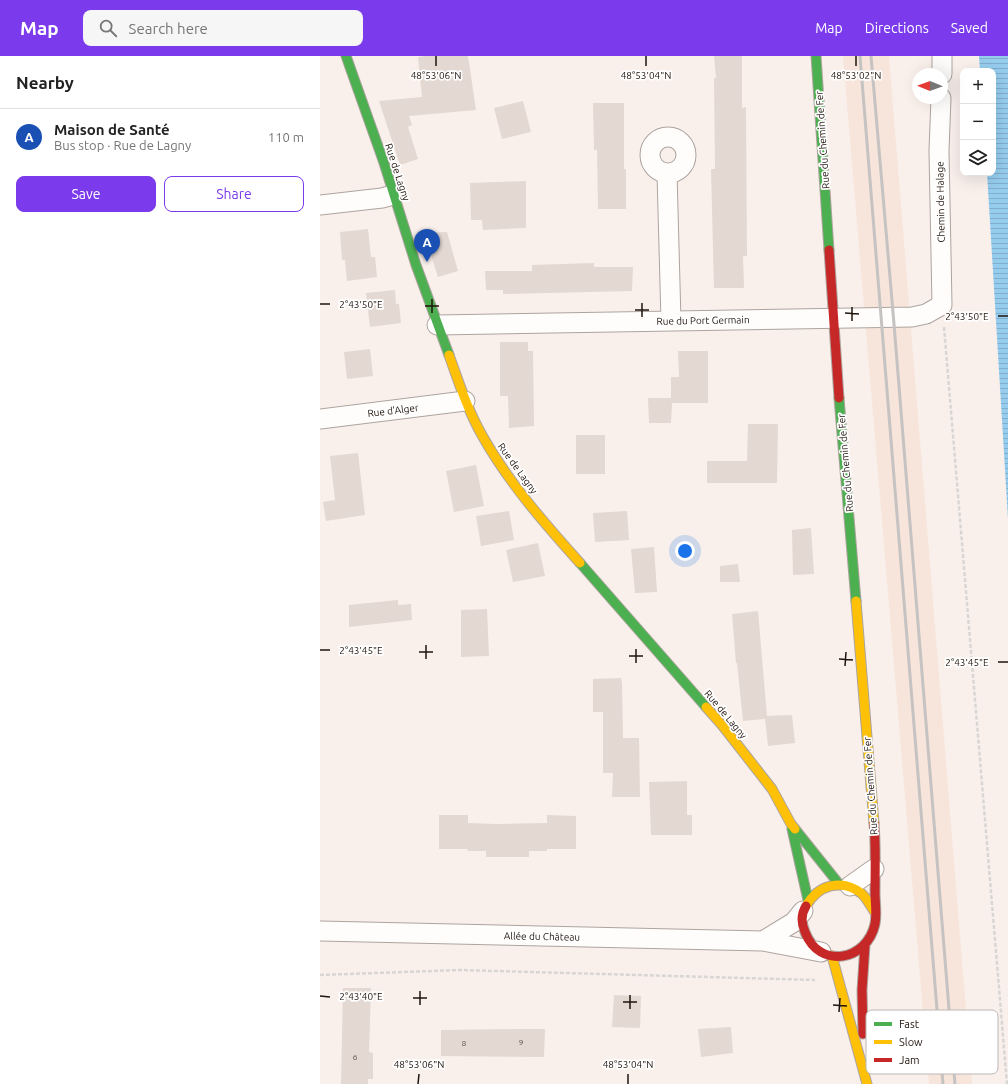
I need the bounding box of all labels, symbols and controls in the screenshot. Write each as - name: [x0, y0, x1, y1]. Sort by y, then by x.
- search box: [83, 10, 363, 46]
- text: Map: [20, 17, 59, 39]
- icon: search: [97, 17, 119, 39]
- text: Search here: [129, 20, 208, 37]
- text: Map: [815, 20, 843, 36]
- text: Directions: [865, 20, 929, 36]
- text: Saved: [951, 20, 988, 36]
- north arrow: [912, 68, 948, 104]
- map controls: [960, 68, 996, 176]
- button: +: [960, 68, 996, 104]
- text: 48°53'06"N: [411, 70, 461, 81]
- text: 48°53'04"N: [621, 70, 671, 81]
- text: 48°53'02"N: [831, 70, 881, 81]
- text: Nearby: [16, 73, 74, 92]
- street label: Rue du Chemin de Fer: [814, 90, 831, 189]
- button: −: [960, 104, 996, 140]
- text: Maison de Santé: [54, 121, 170, 138]
- text: A: [24, 130, 34, 144]
- text: 110 m: [268, 130, 304, 144]
- text: Bus stop · Rue de Lagny: [54, 138, 191, 152]
- button: layers: [960, 140, 996, 176]
- street label: Rue de Lagny: [383, 142, 412, 202]
- street label: Chemin de Halage: [934, 161, 947, 243]
- button: Save: [16, 176, 156, 212]
- button: Share: [164, 176, 304, 212]
- pin: A: [414, 229, 440, 262]
- text: 2°43'50"E: [339, 299, 383, 310]
- text: 2°43'50"E: [945, 311, 989, 322]
- street label: Rue du Port Germain: [656, 314, 750, 327]
- street label: Rue d'Alger: [367, 402, 420, 419]
- street label: Rue du Chemin de Fer: [836, 413, 855, 512]
- street label: Rue de Lagny: [496, 441, 540, 496]
- your location: [675, 541, 695, 561]
- text: 2°43'45"E: [339, 645, 383, 656]
- text: 2°43'45"E: [945, 657, 989, 668]
- street label: Rue de Lagny: [702, 688, 749, 741]
- street label: Rue du Chemin de Fer: [862, 736, 879, 835]
- street label: Allée du Château: [504, 930, 580, 943]
- text: 2°43'40"E: [339, 991, 383, 1002]
- legend: [866, 1010, 998, 1074]
- text: Fast: [899, 1018, 920, 1030]
- text: Slow: [899, 1036, 923, 1048]
- house number: 9: [519, 1038, 523, 1047]
- house number: 8: [462, 1039, 467, 1048]
- house number: 6: [353, 1053, 358, 1062]
- text: Jam: [899, 1054, 920, 1066]
- text: 48°53'06"N: [394, 1059, 444, 1070]
- text: 48°53'04"N: [603, 1059, 653, 1070]

